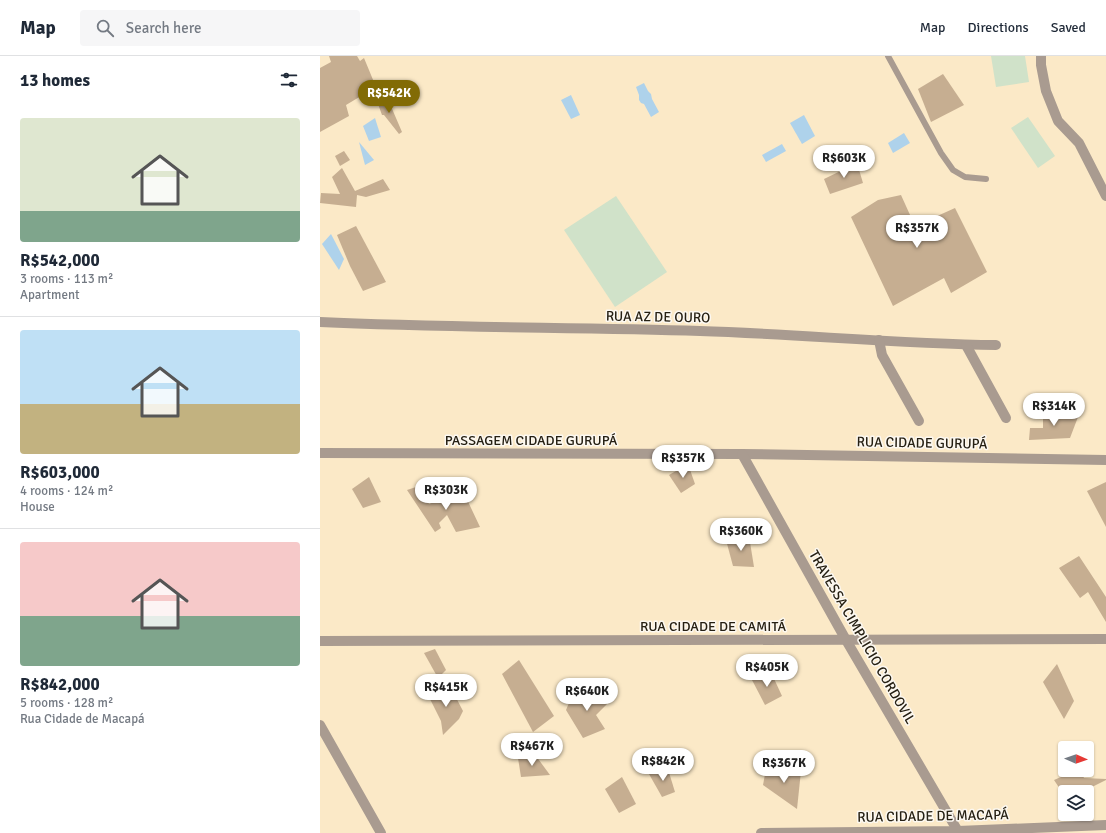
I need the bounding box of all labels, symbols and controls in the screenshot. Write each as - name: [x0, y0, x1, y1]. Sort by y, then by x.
- search box: [80, 10, 360, 46]
- text: Map: [20, 16, 56, 40]
- icon: search: [94, 17, 116, 39]
- text: Search here: [126, 19, 201, 37]
- text: Map: [920, 19, 946, 36]
- text: Directions: [968, 19, 1029, 36]
- text: Saved: [1051, 19, 1086, 36]
- icon: filters: [278, 69, 300, 91]
- text: 13 homes: [20, 70, 90, 91]
- pin: R$542K: [356, 80, 422, 114]
- text: R$542K: [367, 85, 411, 101]
- icon: home: [124, 144, 196, 216]
- pin: R$603K: [811, 145, 877, 179]
- text: R$603K: [822, 150, 866, 166]
- pin: R$357K: [884, 215, 950, 249]
- text: R$357K: [895, 220, 939, 236]
- text: R$542,000: [20, 250, 100, 271]
- text: 3 rooms · 113 m²: [20, 271, 113, 287]
- text: Apartment: [20, 287, 80, 303]
- street label: RUA AZ DE OURO: [606, 308, 710, 326]
- icon: home: [124, 356, 196, 428]
- pin: R$314K: [1021, 393, 1087, 427]
- text: R$314K: [1032, 398, 1076, 414]
- street label: PASSAGEM CIDADE GURUPÁ: [445, 432, 618, 449]
- street label: RUA CIDADE GURUPÁ: [857, 433, 988, 453]
- pin: R$357K: [650, 445, 716, 479]
- text: R$357K: [661, 450, 705, 466]
- text: R$603,000: [20, 462, 100, 483]
- pin: R$303K: [413, 477, 479, 511]
- text: R$303K: [424, 482, 468, 498]
- text: 4 rooms · 124 m²: [20, 483, 113, 499]
- text: House: [20, 499, 55, 515]
- pin: R$360K: [708, 518, 774, 552]
- text: R$360K: [719, 523, 763, 539]
- street label: TRAVESSA CIMPLICIO CORDOVIL: [805, 547, 919, 727]
- icon: home: [124, 568, 196, 640]
- street label: RUA CIDADE DE CAMITÁ: [640, 618, 786, 635]
- pin: R$405K: [734, 654, 800, 688]
- text: R$405K: [745, 659, 789, 675]
- text: R$842,000: [20, 674, 100, 695]
- pin: R$415K: [413, 674, 479, 708]
- pin: R$640K: [554, 678, 620, 712]
- text: R$415K: [424, 679, 468, 695]
- text: R$640K: [565, 683, 609, 699]
- text: 5 rooms · 128 m²: [20, 695, 113, 711]
- text: Rua Cidade de Macapá: [20, 711, 145, 727]
- pin: R$467K: [499, 733, 565, 767]
- text: R$467K: [510, 738, 554, 754]
- north arrow: [1058, 741, 1094, 777]
- map controls: [1058, 741, 1094, 821]
- pin: R$842K: [630, 748, 696, 782]
- pin: R$367K: [751, 750, 817, 784]
- text: R$842K: [641, 753, 685, 769]
- text: R$367K: [762, 755, 806, 771]
- button: layers: [1058, 785, 1094, 821]
- street label: RUA CIDADE DE MACAPÁ: [857, 806, 1009, 826]

